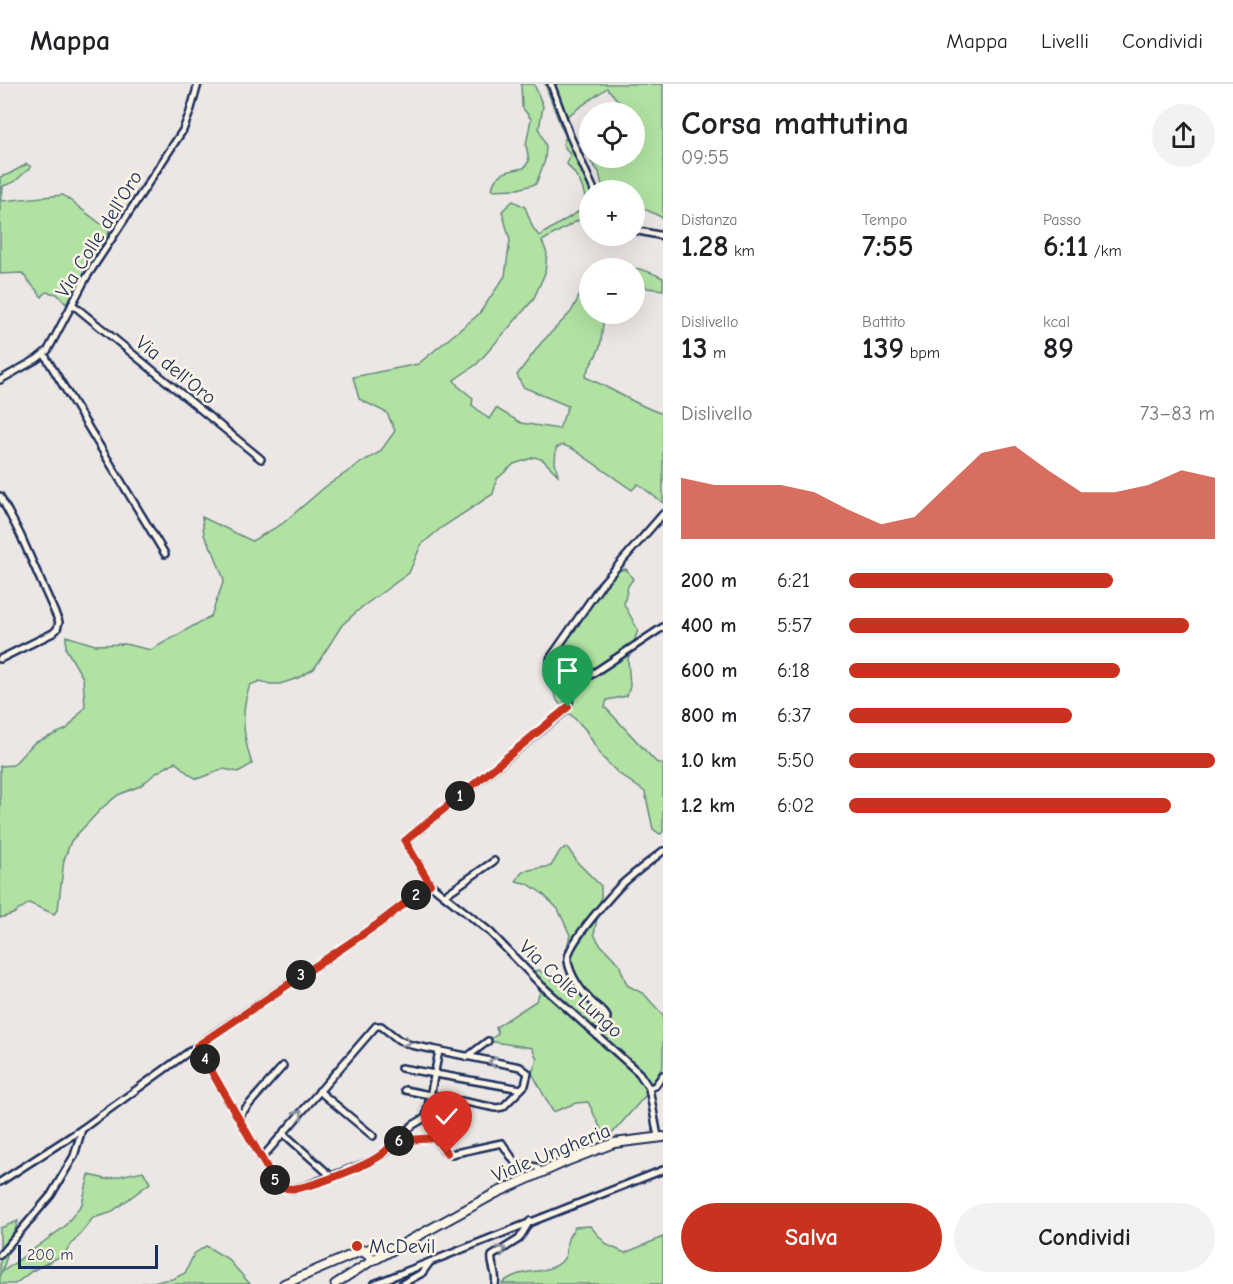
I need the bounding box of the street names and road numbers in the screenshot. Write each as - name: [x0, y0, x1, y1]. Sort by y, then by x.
- street label: Via Colle dell'Oro: [51, 166, 147, 302]
- street label: Via dell'Oro: [131, 331, 221, 409]
- street label: Via Colle Lungo: [515, 935, 627, 1043]
- street label: Viale Ungheria: [488, 1119, 614, 1187]

